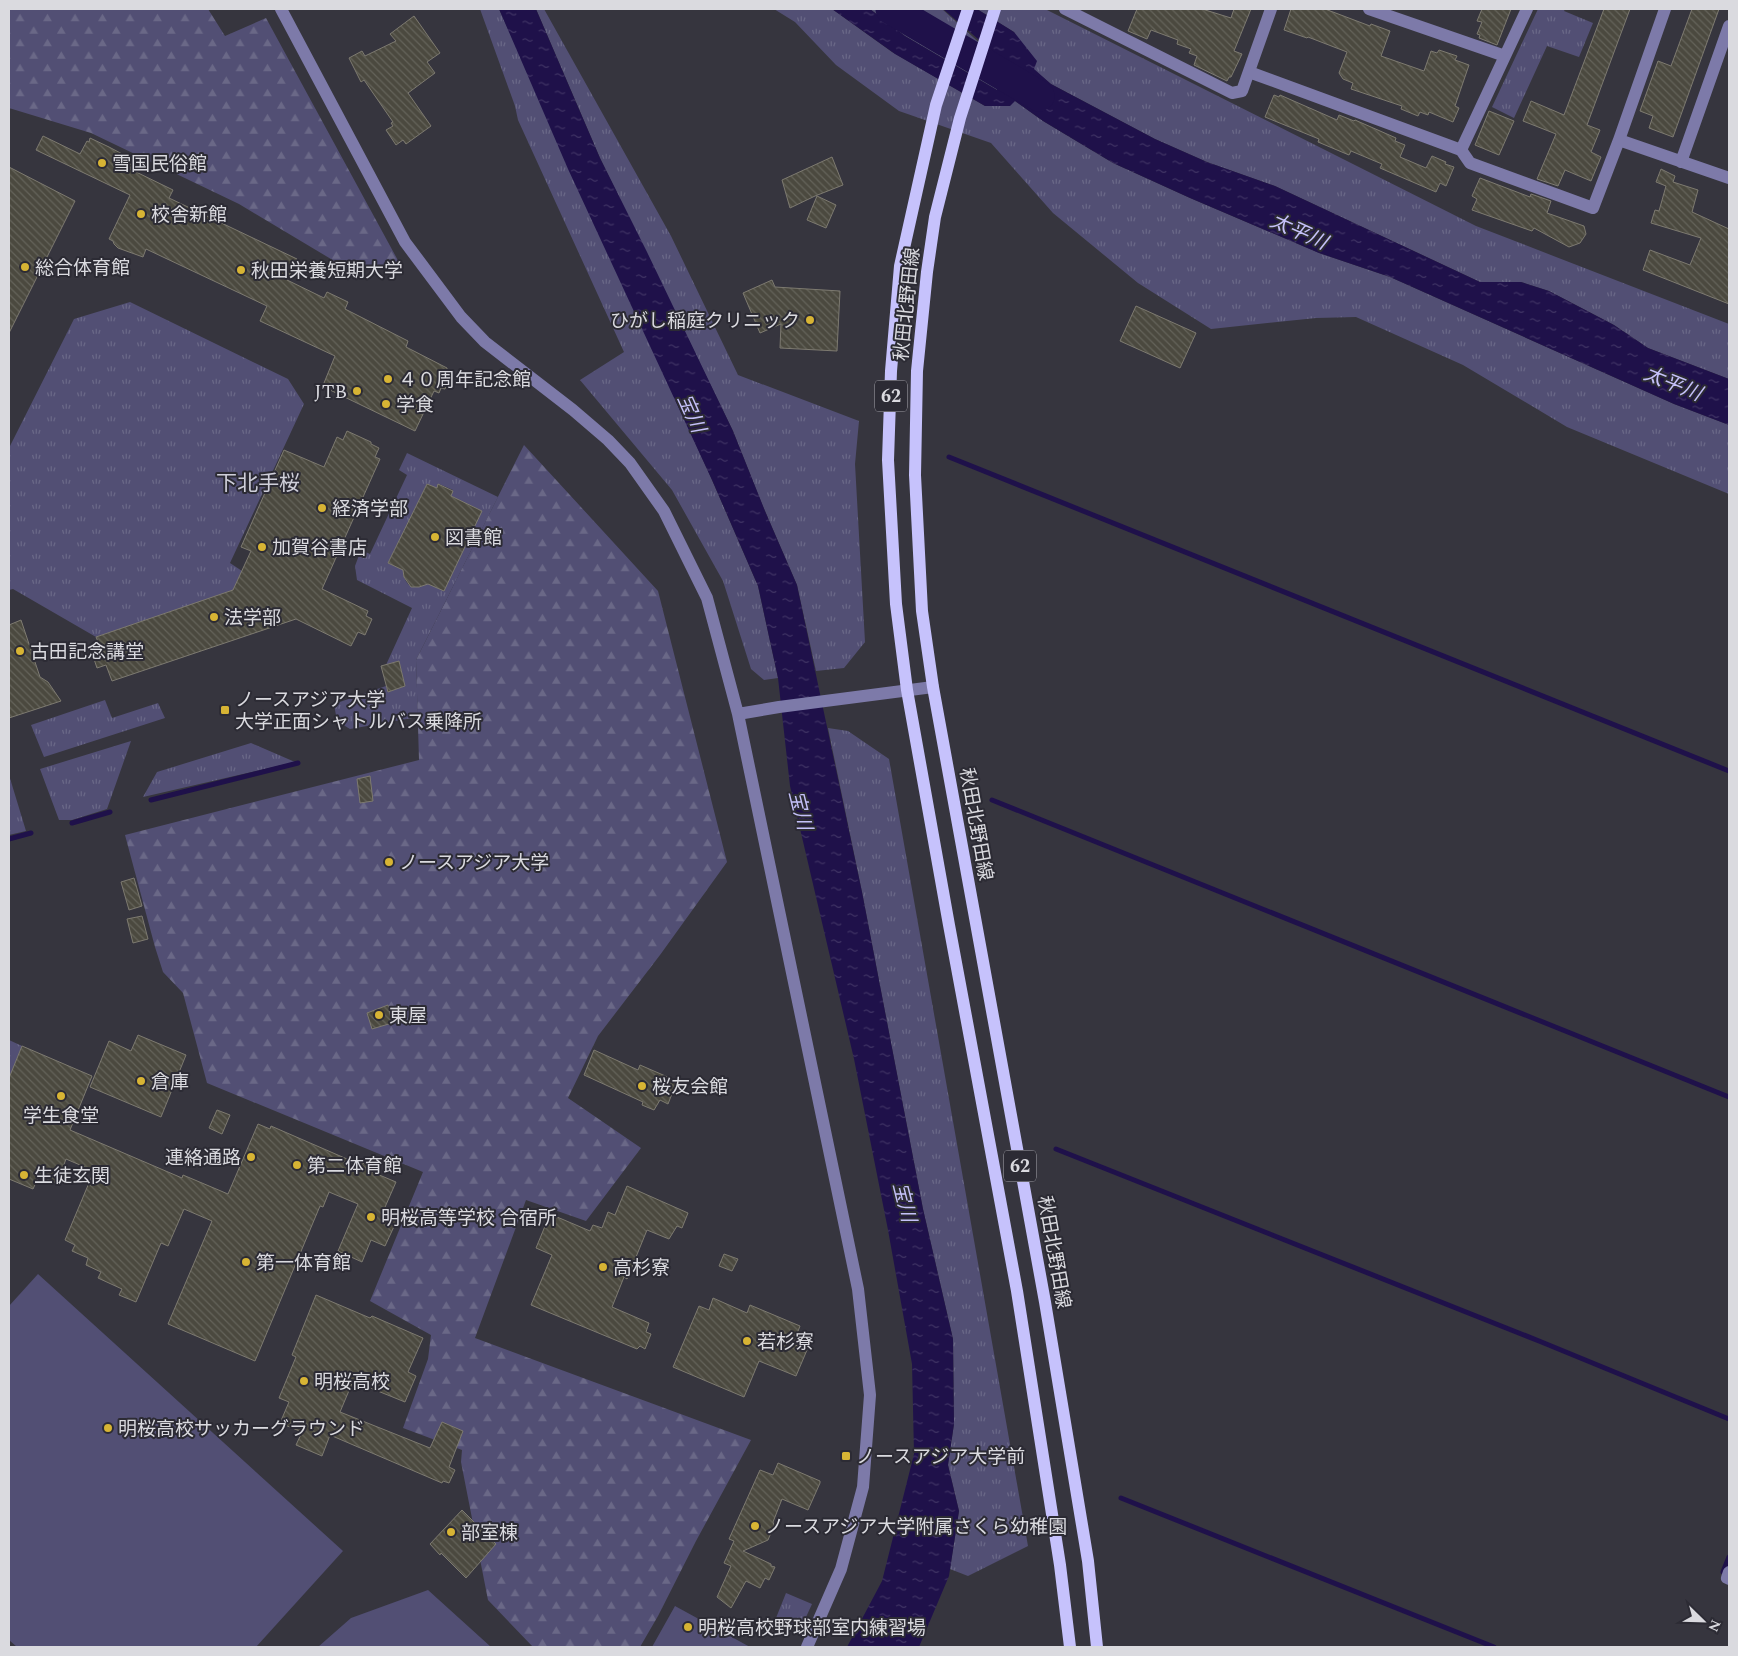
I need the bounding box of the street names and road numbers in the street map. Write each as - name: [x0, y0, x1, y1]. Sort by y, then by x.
- street label: 秋田北野田線: [887, 246, 928, 362]
- road number: 62: [875, 381, 907, 412]
- street label: 秋田北野田線: [951, 766, 1000, 883]
- road number: 62: [1004, 1150, 1036, 1182]
- street label: 秋田北野田線: [1029, 1194, 1078, 1311]

